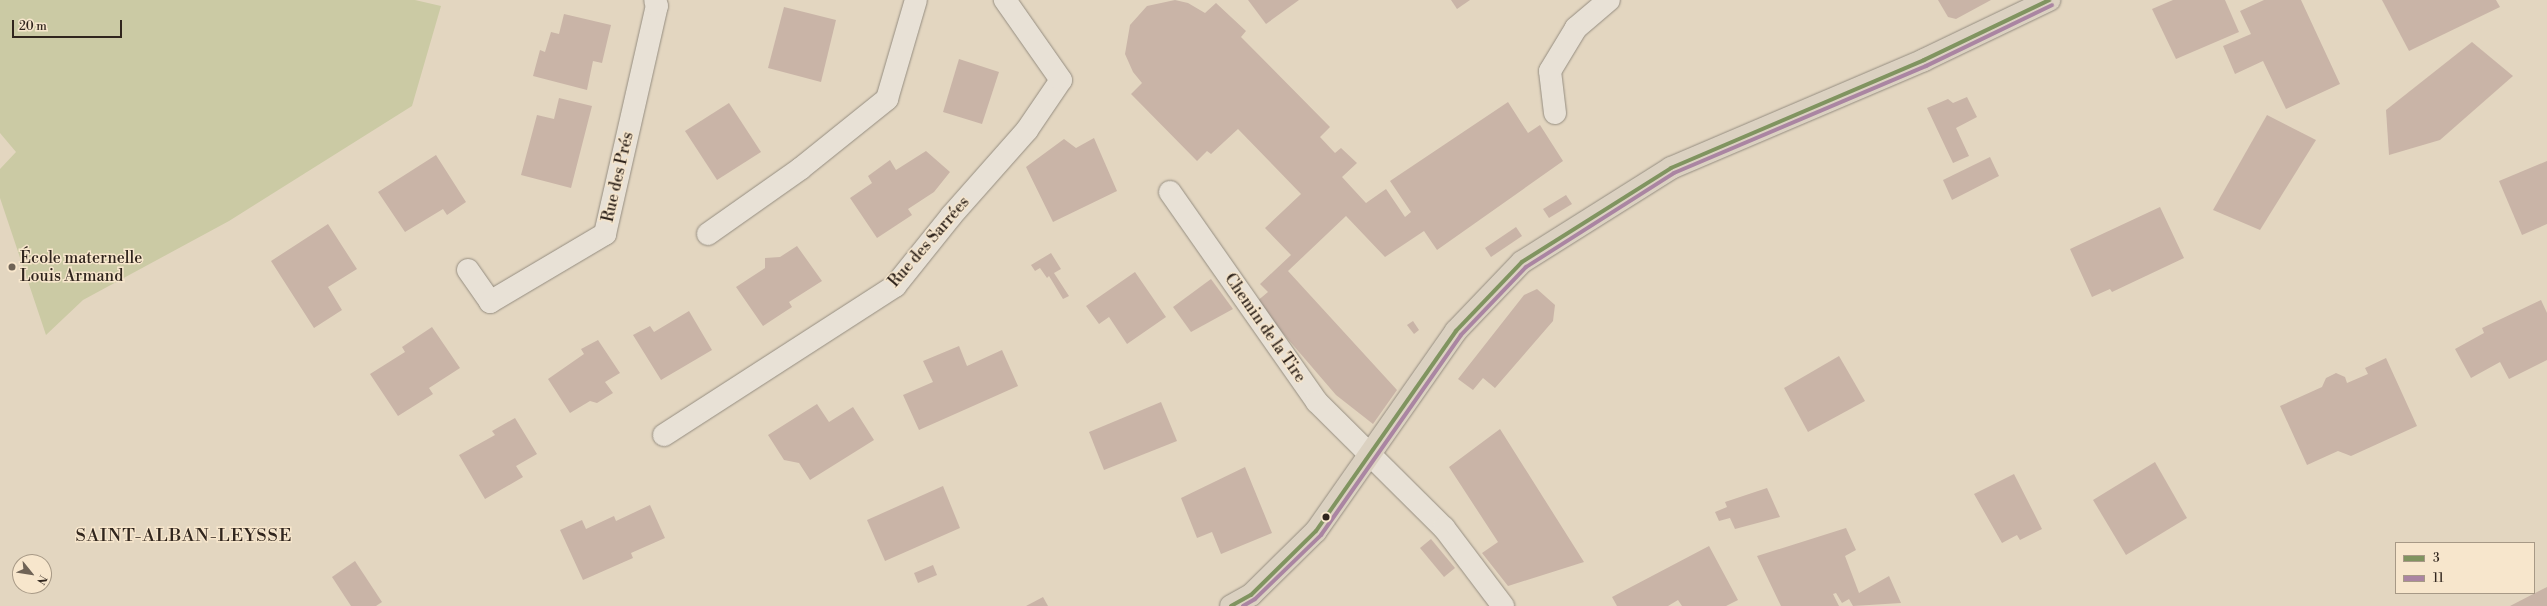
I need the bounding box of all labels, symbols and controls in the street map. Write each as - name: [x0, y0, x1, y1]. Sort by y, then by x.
- scale bar: [14, 12, 124, 38]
- text: 20 m: [19, 19, 47, 34]
- street label: Rue des Prés: [598, 130, 638, 224]
- street label: Rue des Sarrées: [885, 193, 973, 291]
- place label: École maternelle Louis Armand: [20, 248, 142, 286]
- marker: École maternelle Louis Armand: [7, 262, 17, 272]
- street label: Chemin de la Tire: [1220, 270, 1310, 386]
- unlabelled marker: [1321, 512, 1331, 522]
- district label: SAINT-ALBAN-LEYSSE: [76, 525, 292, 547]
- legend: [2395, 542, 2535, 594]
- text: 3: [2433, 551, 2440, 566]
- north arrow: [12, 554, 52, 594]
- text: 11: [2433, 571, 2444, 586]
- text: N: [33, 572, 50, 587]

